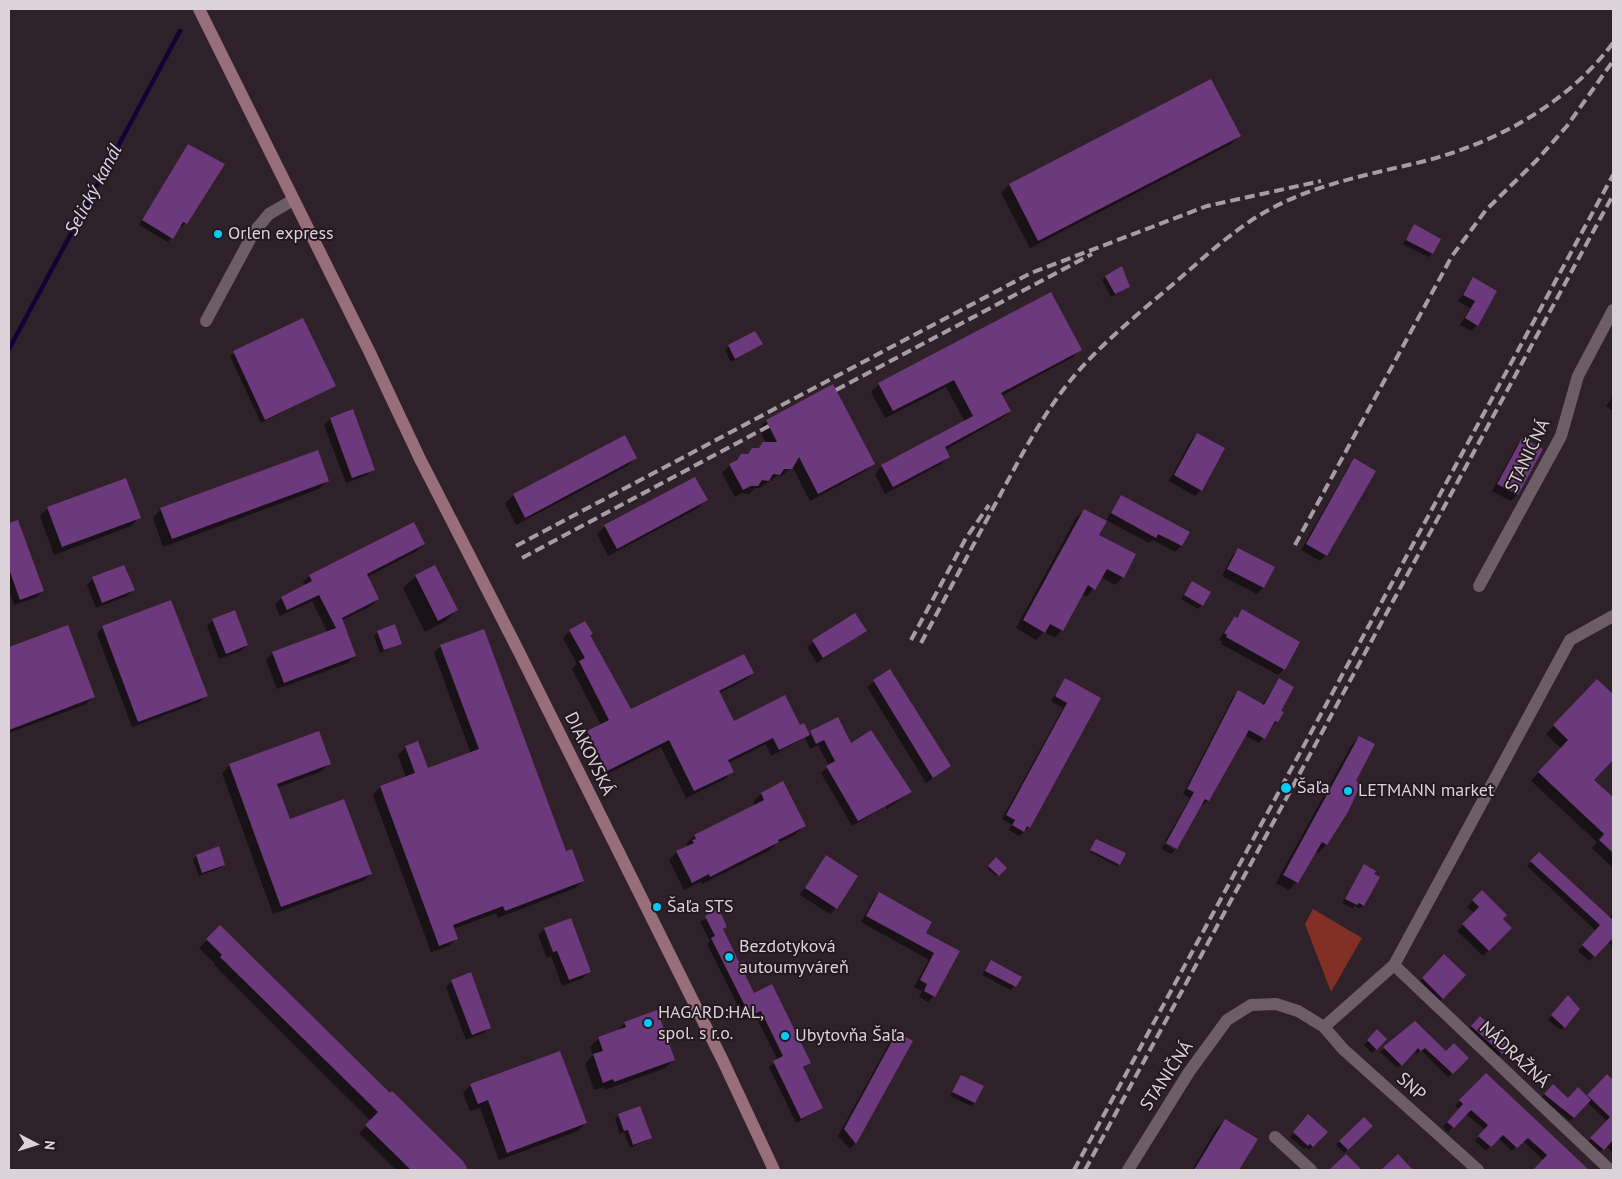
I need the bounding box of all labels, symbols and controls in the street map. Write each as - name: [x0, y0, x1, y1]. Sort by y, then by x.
- water label: Selický kanál: [60, 141, 128, 239]
- place label: Orlen express: [228, 223, 334, 245]
- marker: Orlen express: [212, 228, 224, 240]
- street label: STANIČNÁ: [1501, 416, 1555, 496]
- street label: DIAKOVSKÁ: [560, 709, 618, 799]
- place label: Šaľa: [1297, 777, 1330, 799]
- place label: LETMANN market: [1358, 780, 1494, 802]
- marker: Šaľa: [1279, 781, 1293, 795]
- marker: LETMANN market: [1342, 785, 1354, 797]
- place label: Šaľa STS: [667, 896, 734, 918]
- marker: Šaľa STS: [651, 901, 663, 913]
- place label: Bezdotyková autoumyváreň: [739, 936, 849, 979]
- marker: Bezdotyková autoumyváreň: [723, 951, 735, 963]
- place label: HAGARD:HAL, spol. s r.o.: [658, 1002, 764, 1044]
- marker: HAGARD:HAL, spol. s r.o.: [642, 1017, 654, 1029]
- street label: NÁDRAŽNÁ: [1475, 1017, 1553, 1093]
- place label: Ubytovňa Šaľa: [795, 1025, 905, 1047]
- marker: Ubytovňa Šaľa: [779, 1030, 791, 1042]
- street label: STANIČNÁ: [1136, 1037, 1198, 1115]
- street label: SNP: [1392, 1068, 1430, 1106]
- north arrow: [10, 1119, 60, 1169]
- text: N: [41, 1140, 59, 1151]

